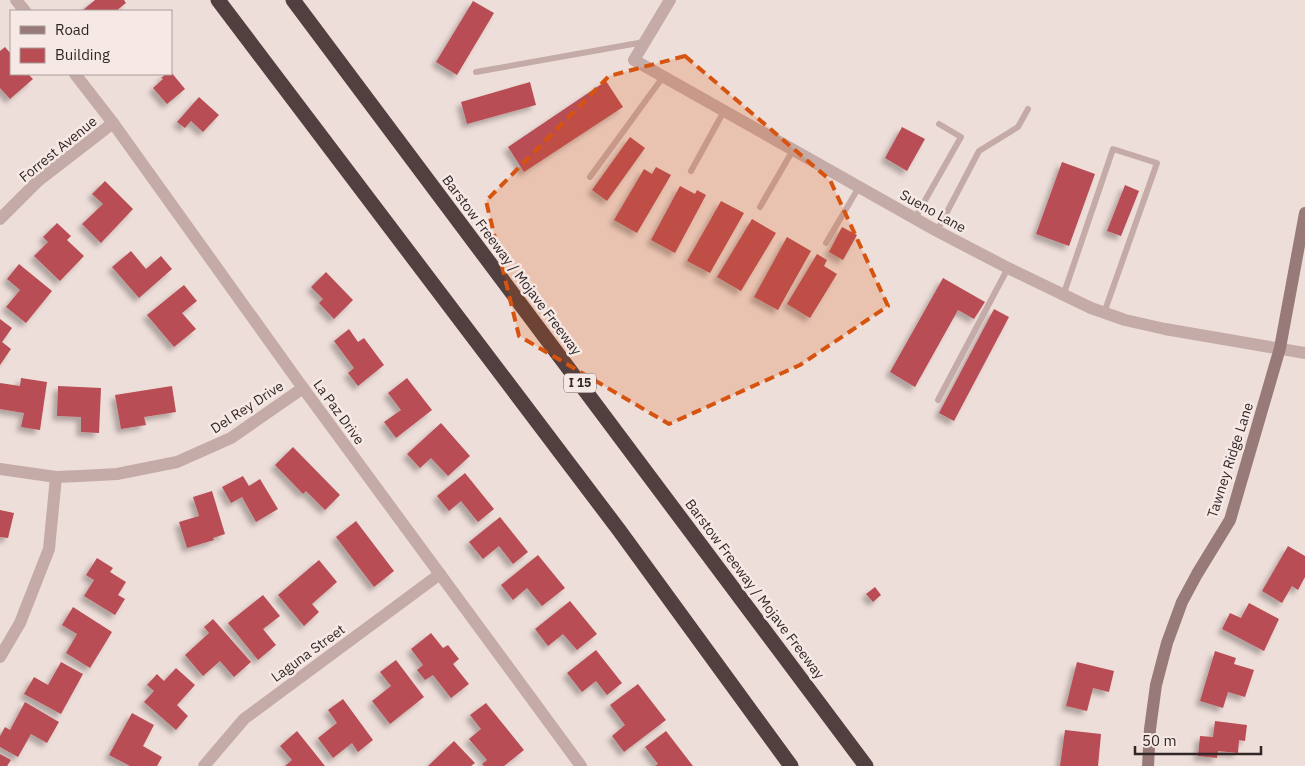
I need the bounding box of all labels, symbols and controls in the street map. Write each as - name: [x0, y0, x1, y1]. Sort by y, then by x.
- legend: [10, 10, 172, 75]
- text: Road: [55, 20, 90, 39]
- text: Building: [55, 45, 110, 64]
- street label: Forrest Avenue: [15, 112, 101, 186]
- street label: Barstow Freeway / Mojave Freeway: [438, 171, 586, 359]
- street label: Sueno Lane: [897, 185, 970, 237]
- road number: I 15: [564, 373, 596, 392]
- street label: La Paz Drive: [309, 376, 369, 448]
- street label: Del Rey Drive: [207, 377, 287, 437]
- street label: Tawney Ridge Lane: [1203, 400, 1257, 520]
- street label: Barstow Freeway / Mojave Freeway: [681, 495, 829, 683]
- street label: Laguna Street: [268, 620, 349, 686]
- scale bar: [1135, 724, 1261, 756]
- text: 50 m: [1142, 731, 1177, 750]

